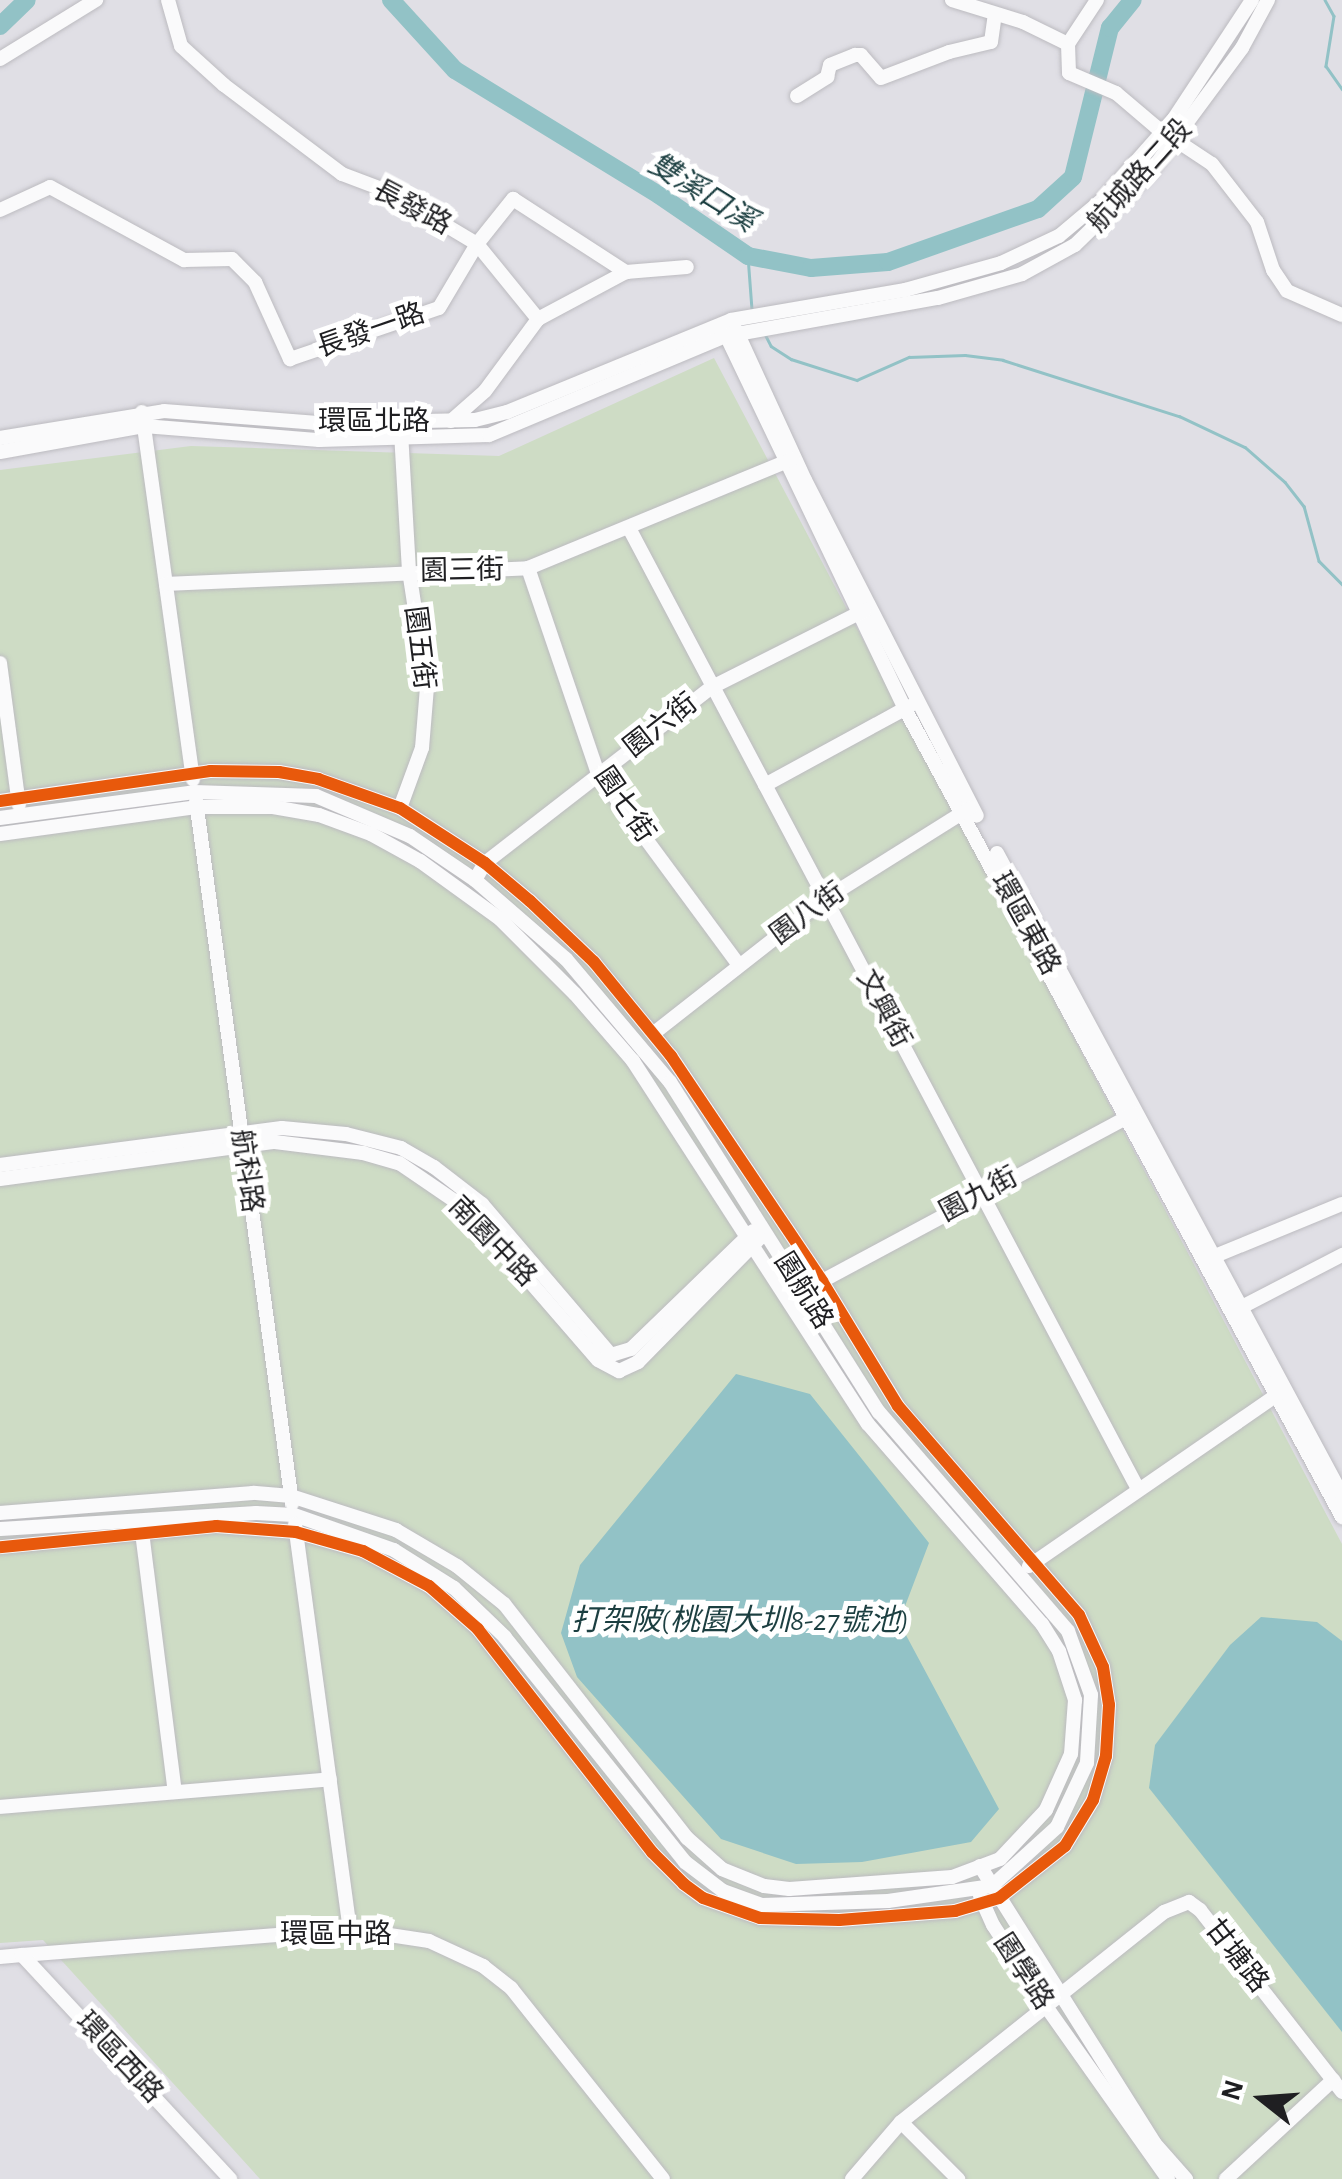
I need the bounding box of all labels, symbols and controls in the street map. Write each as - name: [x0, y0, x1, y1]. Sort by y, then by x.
- street label: 航城路二段: [1081, 113, 1199, 239]
- water label: 雙溪口溪: [642, 146, 762, 240]
- street label: 長發路: [367, 173, 457, 243]
- street label: 長發一路: [313, 297, 429, 365]
- street label: 環區北路: [318, 405, 430, 439]
- street label: 園三街: [420, 553, 504, 589]
- street label: 園五街: [397, 604, 441, 692]
- street label: 園六街: [618, 687, 704, 765]
- street label: 園七街: [587, 761, 661, 849]
- street label: 環區東路: [983, 867, 1067, 981]
- street label: 園八街: [764, 876, 852, 952]
- street label: 文興街: [848, 964, 918, 1054]
- street label: 航科路: [224, 1127, 268, 1215]
- street label: 園九街: [934, 1160, 1024, 1230]
- street label: 南園中路: [441, 1190, 543, 1294]
- street label: 園航路: [766, 1246, 840, 1336]
- water label: 打架陂(桃園大圳8-27號池): [571, 1603, 909, 1639]
- street label: 甘塘路: [1197, 1913, 1275, 1999]
- street label: 環區中路: [280, 1918, 392, 1952]
- street label: 園學路: [986, 1928, 1060, 2016]
- street label: 環區西路: [69, 2006, 169, 2110]
- north arrow: [1212, 2049, 1312, 2149]
- text: N: [1217, 2077, 1250, 2104]

